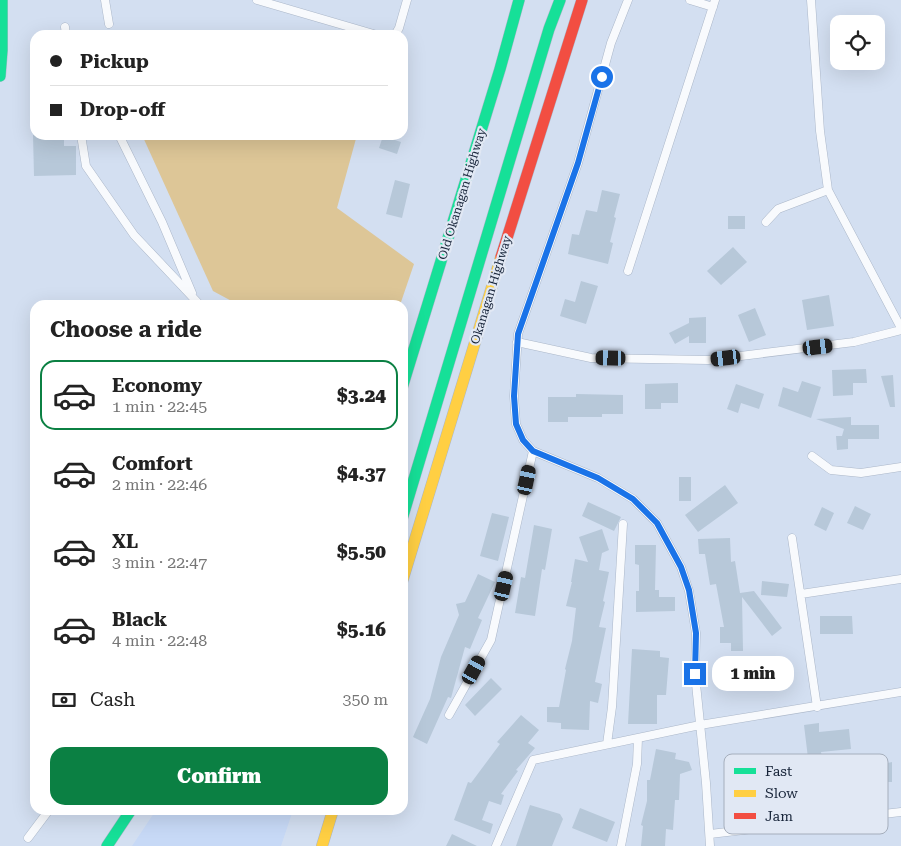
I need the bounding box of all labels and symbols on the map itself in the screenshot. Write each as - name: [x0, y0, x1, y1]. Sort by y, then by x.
- route start: [591, 66, 613, 88]
- street label: Old Okanagan Highway: [435, 126, 489, 261]
- street label: Okanagan Highway: [468, 233, 514, 346]
- car: [802, 338, 833, 356]
- car: [710, 349, 741, 367]
- car: [595, 350, 626, 366]
- car: [516, 464, 537, 496]
- car: [493, 570, 514, 602]
- car: [460, 653, 487, 687]
- callout: 1 min: [712, 656, 795, 692]
- route end: [684, 663, 706, 685]
- legend: [724, 754, 888, 834]
- text: Fast: [765, 763, 792, 779]
- text: Slow: [765, 785, 798, 801]
- text: Jam: [765, 808, 793, 824]

